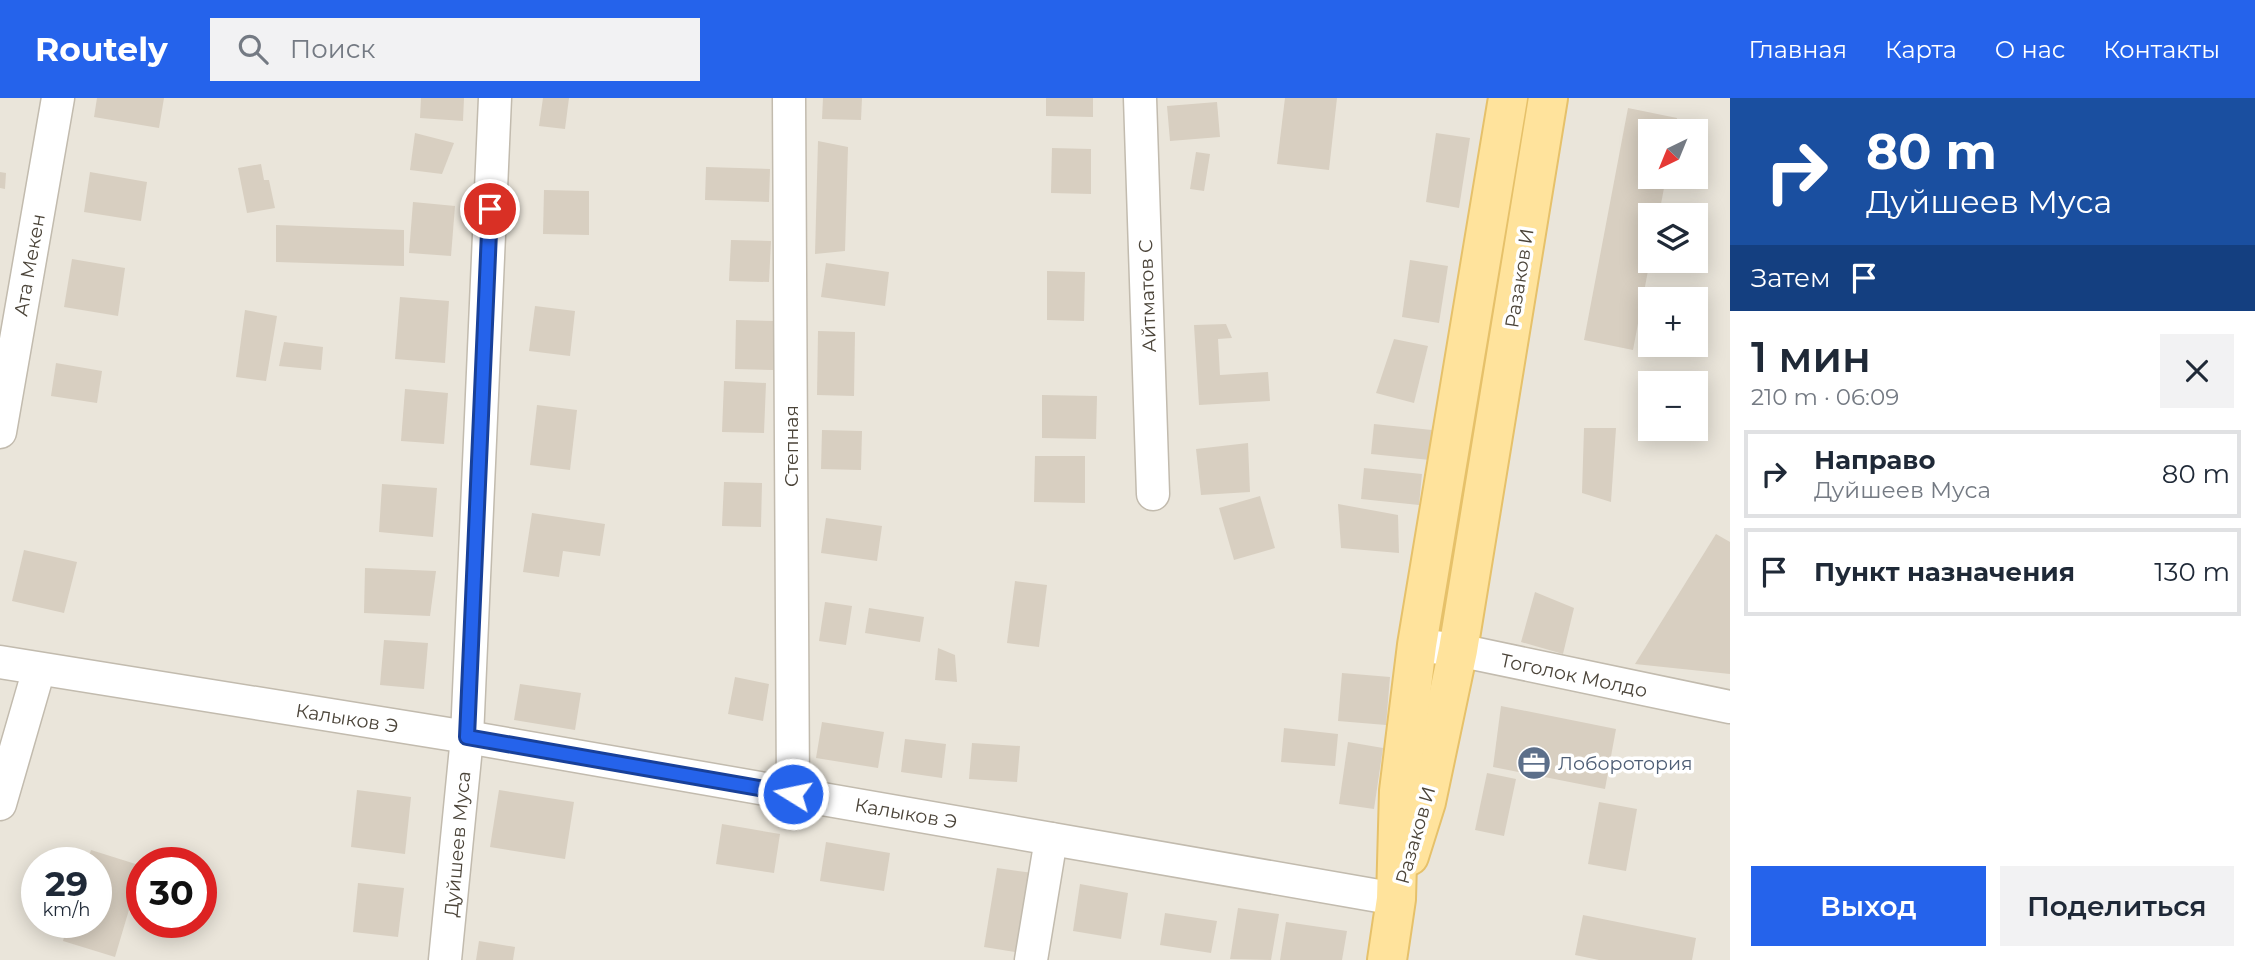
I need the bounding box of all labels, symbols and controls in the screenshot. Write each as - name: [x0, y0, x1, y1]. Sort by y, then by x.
- search box: [210, 18, 700, 81]
- text: Routely: [35, 29, 168, 69]
- icon: search: [234, 30, 272, 68]
- text: Поиск: [290, 33, 375, 65]
- text: Главная: [1749, 35, 1847, 64]
- text: Карта: [1885, 35, 1957, 64]
- text: О нас: [1995, 35, 2065, 64]
- text: Контакты: [2103, 35, 2220, 64]
- north arrow: [1638, 119, 1708, 189]
- map controls: [1638, 119, 1708, 441]
- text: 80 m: [1866, 122, 1997, 181]
- icon: right: [1751, 126, 1842, 217]
- pin: [460, 179, 520, 239]
- text: Дуйшеев Муса: [1866, 182, 2112, 221]
- icon: arrive: [471, 190, 509, 228]
- button: layers: [1638, 203, 1708, 273]
- street label: Ата Мекен: [9, 212, 50, 318]
- street label: Разаков И: [1500, 227, 1539, 330]
- street label: Айтматов С: [1134, 239, 1161, 353]
- icon: arrive: [1845, 259, 1883, 297]
- text: Затем: [1751, 262, 1831, 294]
- button: +: [1638, 287, 1708, 357]
- text: 1 мин: [1751, 331, 1871, 383]
- button: close: [2160, 334, 2234, 408]
- button: −: [1638, 371, 1708, 441]
- text: 210 m · 06:09: [1751, 383, 1899, 411]
- street label: Степная: [780, 405, 803, 487]
- text: Направо: [1814, 444, 1935, 476]
- icon: right: [1755, 455, 1793, 493]
- text: 80 m: [2162, 458, 2230, 490]
- text: Дуйшеев Муса: [1814, 476, 1991, 504]
- icon: arrive: [1755, 553, 1793, 591]
- text: Пункт назначения: [1814, 556, 2075, 588]
- text: 130 m: [2154, 556, 2230, 588]
- street label: Тоголок Молдо: [1498, 649, 1650, 702]
- street label: Калыков Э: [294, 699, 400, 738]
- office icon: Лоборотория: [1515, 744, 1553, 782]
- place label: Лоборотория: [1558, 752, 1693, 775]
- position arrow: [756, 757, 830, 831]
- street label: Дуйшеев Муса: [440, 770, 475, 918]
- street label: Разаков И: [1391, 784, 1440, 887]
- street label: Калыков Э: [853, 793, 959, 834]
- speed limit sign: 30: [126, 847, 217, 938]
- text: 29: [45, 862, 88, 905]
- button: Выход: [1751, 866, 1986, 946]
- button: Поделиться: [2000, 866, 2234, 946]
- text: km/h: [42, 899, 91, 921]

